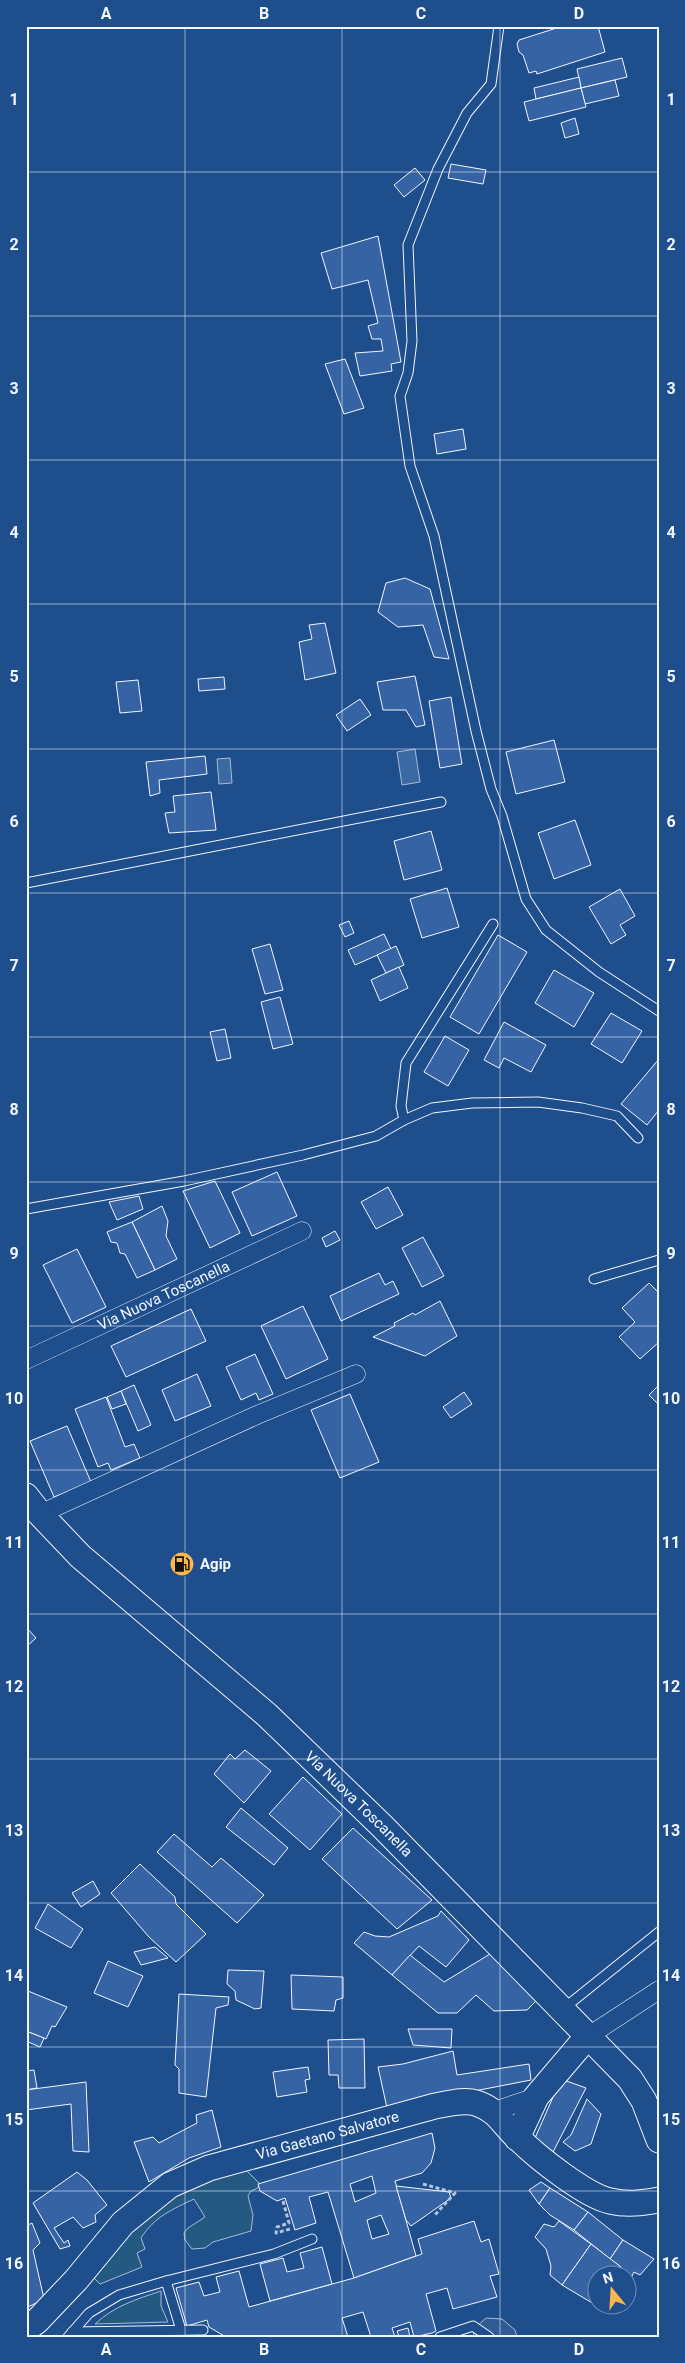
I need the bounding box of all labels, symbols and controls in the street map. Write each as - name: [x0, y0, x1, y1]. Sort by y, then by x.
- text: A: [101, 4, 112, 23]
- text: B: [259, 4, 269, 23]
- text: C: [416, 4, 426, 23]
- text: D: [574, 4, 584, 23]
- text: 1: [9, 90, 19, 109]
- text: 1: [666, 90, 676, 109]
- text: 2: [9, 235, 19, 254]
- text: 2: [666, 235, 676, 254]
- text: 3: [9, 379, 19, 398]
- text: 3: [666, 379, 676, 398]
- text: 4: [9, 523, 19, 542]
- text: 4: [666, 523, 676, 542]
- text: 5: [9, 667, 19, 686]
- text: 5: [666, 667, 676, 686]
- text: 6: [9, 812, 19, 831]
- text: 6: [666, 812, 676, 831]
- text: 7: [9, 956, 19, 975]
- text: 7: [666, 956, 676, 975]
- text: 8: [9, 1100, 19, 1119]
- text: 8: [666, 1100, 676, 1119]
- text: 9: [9, 1244, 19, 1263]
- text: 9: [666, 1244, 676, 1263]
- street label: Via Nuova Toscanella: [95, 1257, 233, 1334]
- text: 10: [5, 1389, 23, 1408]
- text: 10: [662, 1389, 680, 1408]
- text: 11: [5, 1533, 23, 1552]
- text: 11: [662, 1533, 680, 1552]
- fuel station icon: Agip: [169, 1551, 195, 1577]
- place label: Agip: [200, 1555, 231, 1573]
- text: 12: [5, 1677, 23, 1696]
- text: 12: [662, 1677, 680, 1696]
- street label: Via Nuova Toscanella: [301, 1747, 416, 1861]
- text: 13: [5, 1821, 23, 1840]
- text: 13: [662, 1821, 680, 1840]
- text: 14: [5, 1966, 23, 1985]
- text: 14: [662, 1966, 680, 1985]
- street label: Via Gaetano Salvatore: [254, 2107, 401, 2164]
- text: 15: [5, 2110, 23, 2129]
- text: 15: [662, 2110, 680, 2129]
- text: 16: [5, 2254, 23, 2273]
- text: 16: [662, 2254, 680, 2273]
- north arrow: [588, 2266, 638, 2316]
- text: N: [601, 2268, 615, 2287]
- text: A: [101, 2340, 112, 2359]
- text: B: [259, 2340, 269, 2359]
- text: C: [416, 2340, 426, 2359]
- text: D: [574, 2340, 584, 2359]

